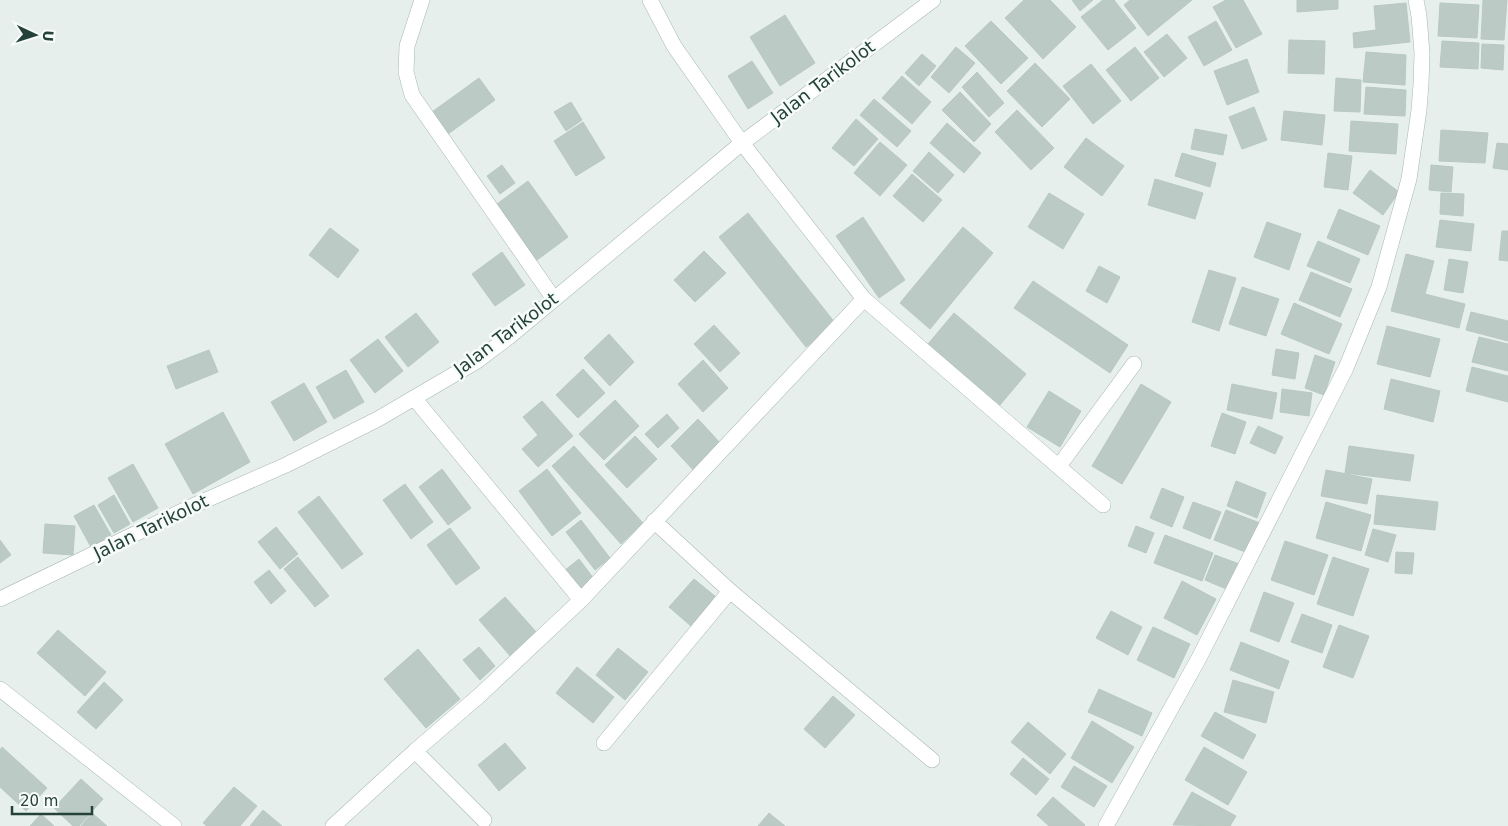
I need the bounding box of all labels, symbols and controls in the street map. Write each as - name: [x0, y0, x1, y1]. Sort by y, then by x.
- north arrow: [10, 10, 60, 60]
- text: U: [40, 30, 56, 42]
- street label: Jalan Tarikolot: [766, 36, 879, 128]
- street label: Jalan Tarikolot: [449, 288, 562, 380]
- street label: Jalan Tarikolot: [89, 490, 211, 564]
- scale bar: [12, 784, 92, 816]
- text: 20 m: [20, 792, 58, 810]

